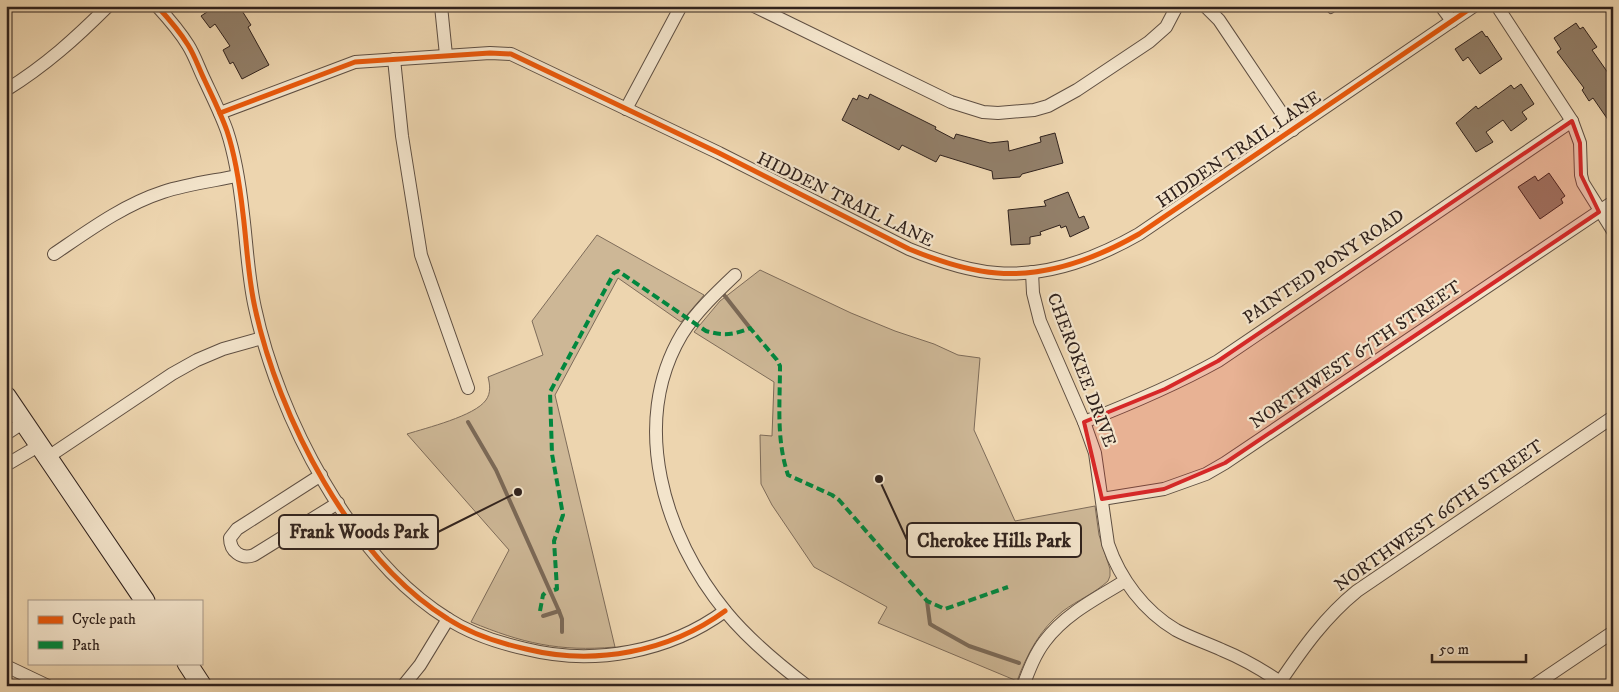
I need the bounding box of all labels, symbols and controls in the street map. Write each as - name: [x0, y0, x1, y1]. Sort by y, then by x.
- street label: HIDDEN TRAIL LANE: [1152, 87, 1326, 213]
- street label: HIDDEN TRAIL LANE: [753, 148, 937, 252]
- street label: PAINTED PONY ROAD: [1239, 205, 1409, 329]
- street label: NORTHWEST 67TH STREET: [1246, 276, 1466, 434]
- street label: CHEROKEE DRIVE: [1042, 290, 1121, 450]
- street label: NORTHWEST 66TH STREET: [1330, 435, 1548, 597]
- callout: Frank Woods Park: [279, 515, 438, 549]
- text: Frank Woods Park: [289, 521, 429, 544]
- callout: Cherokee Hills Park: [907, 523, 1081, 557]
- text: Cherokee Hills Park: [917, 530, 1072, 553]
- legend: [28, 600, 202, 664]
- text: Cycle path: [72, 610, 136, 629]
- scale bar: [1432, 632, 1525, 664]
- text: Path: [72, 636, 100, 655]
- text: 50 m: [1439, 640, 1469, 659]

